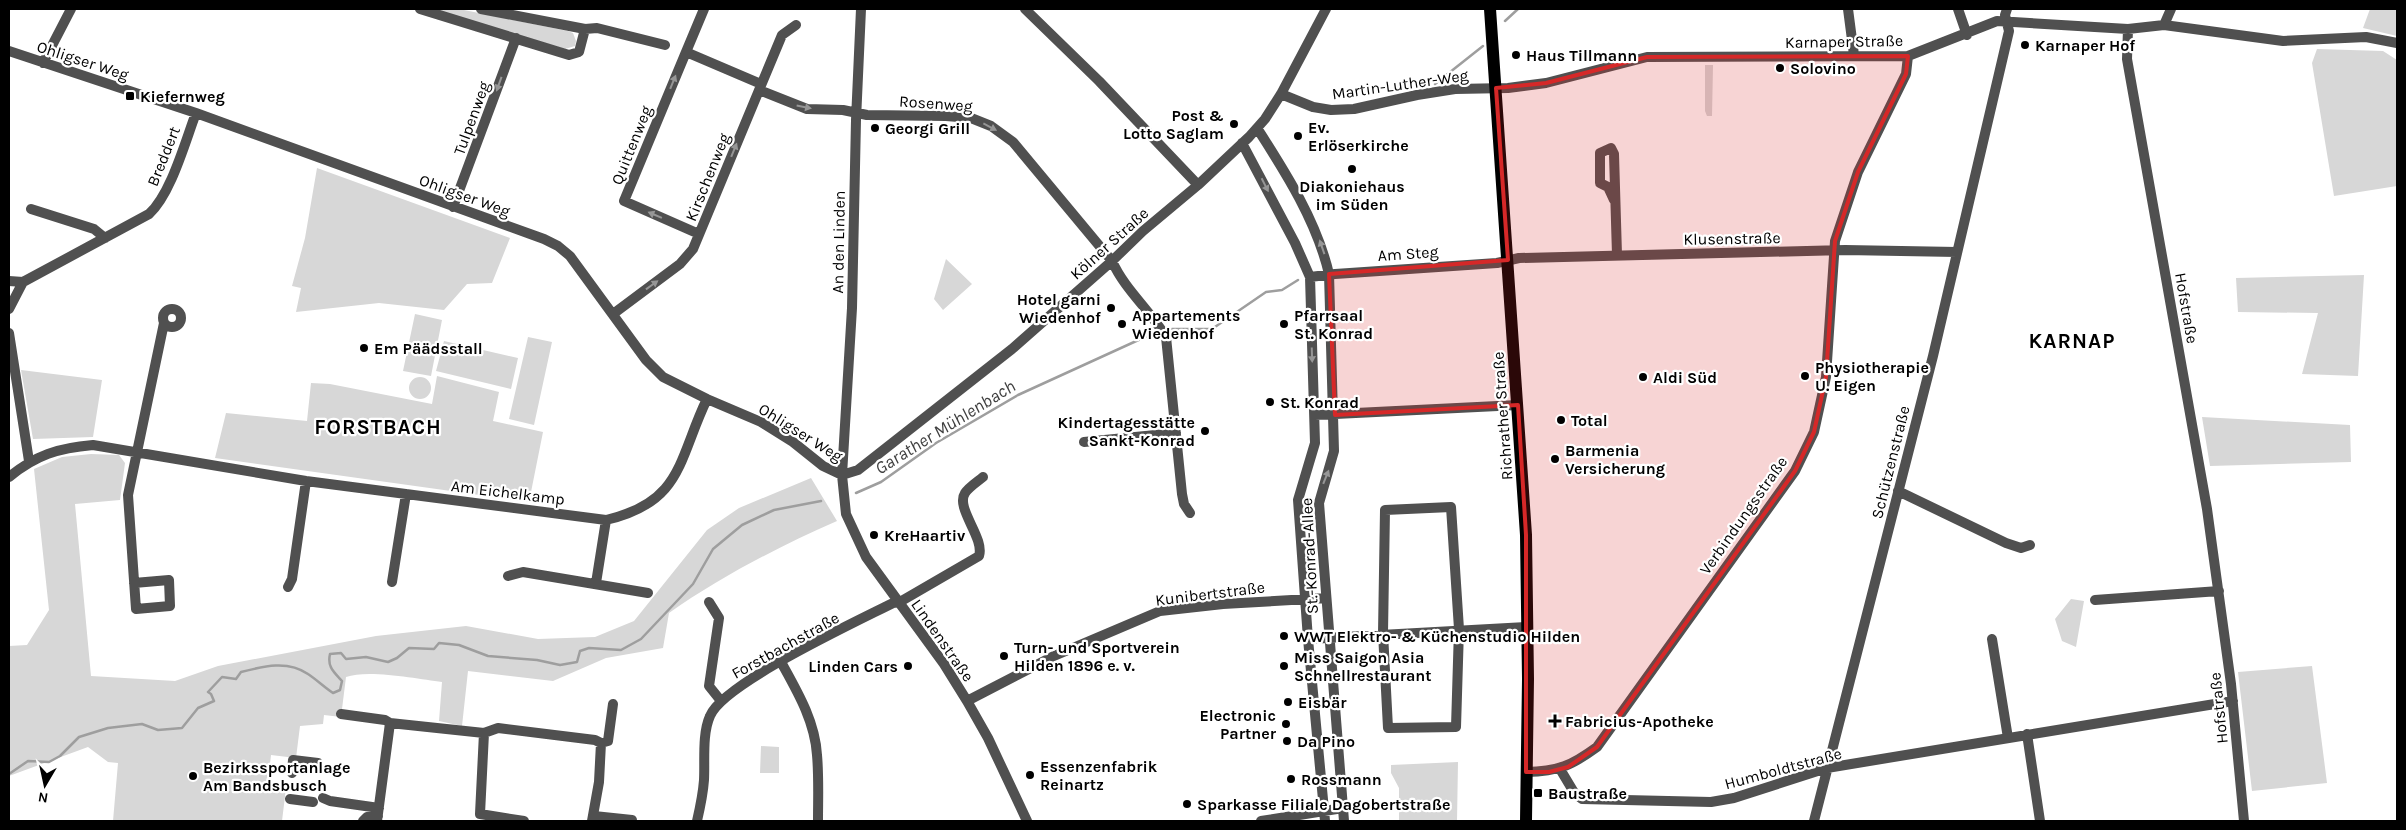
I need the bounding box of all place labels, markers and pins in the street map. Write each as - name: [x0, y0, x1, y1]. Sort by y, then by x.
- place label: Karnaper Hof: [2035, 36, 2135, 55]
- marker: Karnaper Hof: [2019, 39, 2031, 51]
- place label: Haus Tillmann: [1526, 46, 1637, 65]
- marker: Haus Tillmann: [1510, 49, 1522, 61]
- place label: Solovino: [1790, 59, 1856, 78]
- marker: Solovino: [1774, 62, 1786, 74]
- place label: Kiefernweg: [140, 87, 225, 106]
- marker: Kiefernweg: [124, 90, 136, 102]
- place label: Post & Lotto Saglam: [1123, 106, 1224, 143]
- marker: Post & Lotto Saglam: [1228, 118, 1240, 130]
- place label: Ev. Erlöserkirche: [1308, 118, 1409, 155]
- place label: Georgi Grill: [885, 119, 970, 138]
- marker: Georgi Grill: [869, 122, 881, 134]
- marker: Ev. Erlöserkirche: [1292, 130, 1304, 142]
- marker: Diakoniehaus im Süden: [1346, 163, 1358, 175]
- place label: Diakoniehaus im Süden: [1299, 177, 1405, 214]
- place label: Hotel garni Wiedenhof: [1017, 290, 1101, 327]
- marker: Hotel garni Wiedenhof: [1105, 302, 1117, 314]
- place label: Appartements Wiedenhof: [1132, 306, 1240, 343]
- place label: Pfarrsaal St. Konrad: [1294, 306, 1373, 343]
- marker: Appartements Wiedenhof: [1116, 318, 1128, 330]
- marker: Pfarrsaal St. Konrad: [1278, 318, 1290, 330]
- place label: Em Päädsstall: [374, 339, 483, 358]
- marker: Em Päädsstall: [358, 342, 370, 354]
- place label: Physiotherapie U. Eigen: [1815, 358, 1929, 395]
- place label: Aldi Süd: [1653, 368, 1717, 387]
- marker: Physiotherapie U. Eigen: [1799, 370, 1811, 382]
- marker: Aldi Süd: [1637, 371, 1649, 383]
- place label: St. Konrad: [1280, 393, 1359, 412]
- marker: St. Konrad: [1264, 396, 1276, 408]
- place label: Total: [1571, 411, 1608, 430]
- place label: Kindertagesstätte Sankt-Konrad: [1058, 413, 1195, 450]
- marker: Total: [1555, 414, 1567, 426]
- marker: Kindertagesstätte Sankt-Konrad: [1199, 425, 1211, 437]
- place label: Barmenia Versicherung: [1565, 441, 1665, 478]
- marker: Barmenia Versicherung: [1549, 453, 1561, 465]
- place label: KreHaartiv: [884, 526, 966, 545]
- marker: KreHaartiv: [868, 529, 880, 541]
- place label: WWT Elektro- & Küchenstudio Hilden: [1294, 627, 1580, 646]
- marker: WWT Elektro- & Küchenstudio Hilden: [1278, 630, 1290, 642]
- place label: Turn- und Sportverein Hilden 1896 e. v.: [1014, 638, 1180, 675]
- place label: Miss Saigon Asia Schnellrestaurant: [1294, 648, 1432, 685]
- marker: Turn- und Sportverein Hilden 1896 e. v.: [998, 650, 1010, 662]
- place label: Linden Cars: [808, 657, 898, 676]
- marker: Linden Cars: [902, 660, 914, 672]
- marker: Miss Saigon Asia Schnellrestaurant: [1278, 660, 1290, 672]
- place label: Eisbär: [1298, 693, 1347, 712]
- marker: Eisbär: [1282, 696, 1294, 708]
- place label: Electronic Partner: [1199, 706, 1277, 743]
- place label: Fabricius-Apotheke: [1565, 712, 1714, 731]
- marker: Fabricius-Apotheke: [1549, 715, 1561, 727]
- marker: Electronic Partner: [1280, 718, 1292, 730]
- place label: Da Pino: [1297, 732, 1355, 751]
- marker: Da Pino: [1281, 735, 1293, 747]
- place label: Essenzenfabrik Reinartz: [1040, 757, 1158, 794]
- place label: Bezirkssportanlage Am Bandsbusch: [203, 758, 350, 795]
- marker: Essenzenfabrik Reinartz: [1024, 769, 1036, 781]
- marker: Bezirkssportanlage Am Bandsbusch: [187, 770, 199, 782]
- place label: Rossmann: [1301, 770, 1382, 789]
- marker: Rossmann: [1285, 773, 1297, 785]
- place label: Baustraße: [1548, 784, 1627, 803]
- marker: Baustraße: [1532, 787, 1544, 799]
- place label: Sparkasse Filiale Dagobertstraße: [1197, 795, 1451, 814]
- marker: Sparkasse Filiale Dagobertstraße: [1181, 798, 1193, 810]

